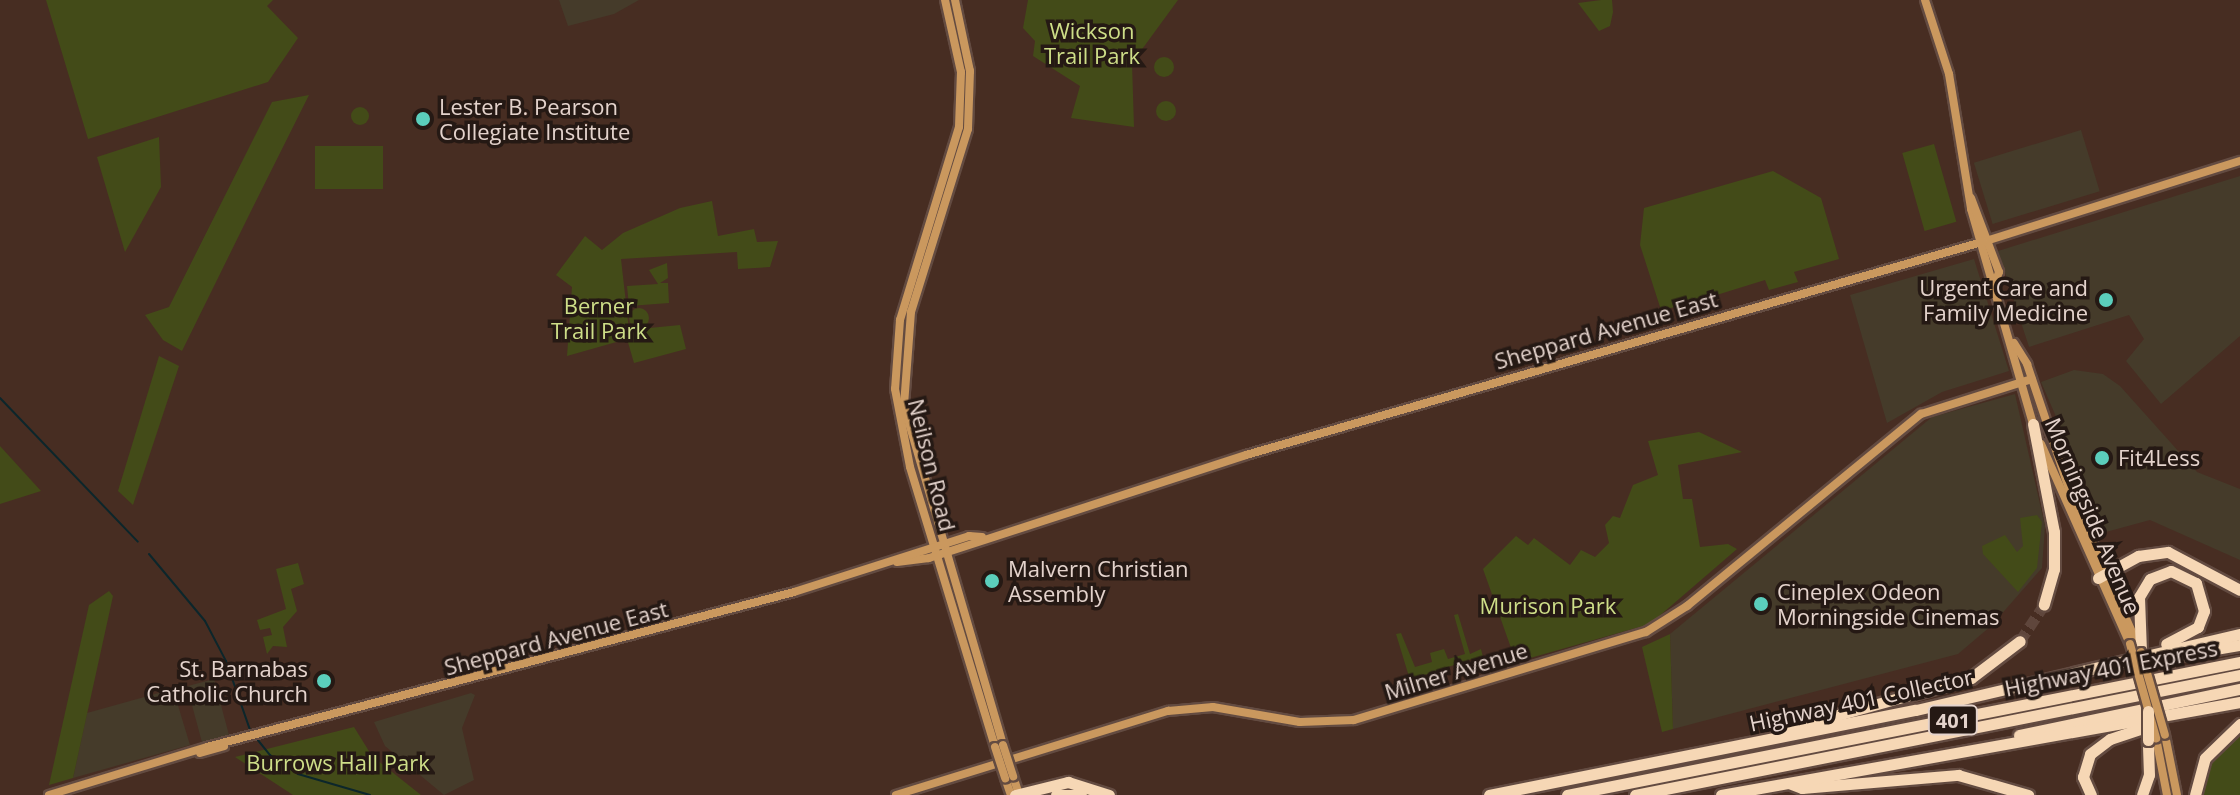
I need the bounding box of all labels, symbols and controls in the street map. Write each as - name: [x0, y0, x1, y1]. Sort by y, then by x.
- park label: Wickson Trail Park: [1044, 17, 1140, 68]
- place label: Lester B. Pearson Collegiate Institute: [439, 93, 630, 144]
- marker: Lester B. Pearson Collegiate Institute: [414, 110, 432, 128]
- place label: Urgent Care and Family Medicine: [1919, 274, 2088, 326]
- street label: Sheppard Avenue East: [1492, 286, 1720, 374]
- marker: Urgent Care and Family Medicine: [2095, 289, 2117, 311]
- park label: Berner Trail Park: [551, 292, 647, 344]
- street label: Neilson Road: [903, 396, 961, 534]
- street label: Morningside Avenue: [2040, 414, 2146, 618]
- place label: Fit4Less: [2118, 445, 2200, 471]
- marker: Fit4Less: [2093, 449, 2111, 467]
- place label: Malvern Christian Assembly: [1008, 555, 1189, 606]
- marker: Malvern Christian Assembly: [983, 572, 1001, 590]
- place label: Cineplex Odeon Morningside Cinemas: [1777, 578, 1999, 630]
- park label: Murison Park: [1480, 593, 1616, 619]
- street label: Sheppard Avenue East: [441, 595, 671, 681]
- marker: Cineplex Odeon Morningside Cinemas: [1752, 595, 1770, 613]
- street label: Highway 401 Express: [2002, 634, 2220, 702]
- street label: Milner Avenue: [1381, 637, 1531, 705]
- place label: St. Barnabas Catholic Church: [146, 655, 308, 706]
- street label: Highway 401 Collector: [1747, 663, 1975, 737]
- marker: St. Barnabas Catholic Church: [315, 672, 333, 690]
- road number: 401: [1927, 704, 1979, 736]
- park label: Burrows Hall Park: [246, 750, 430, 776]

